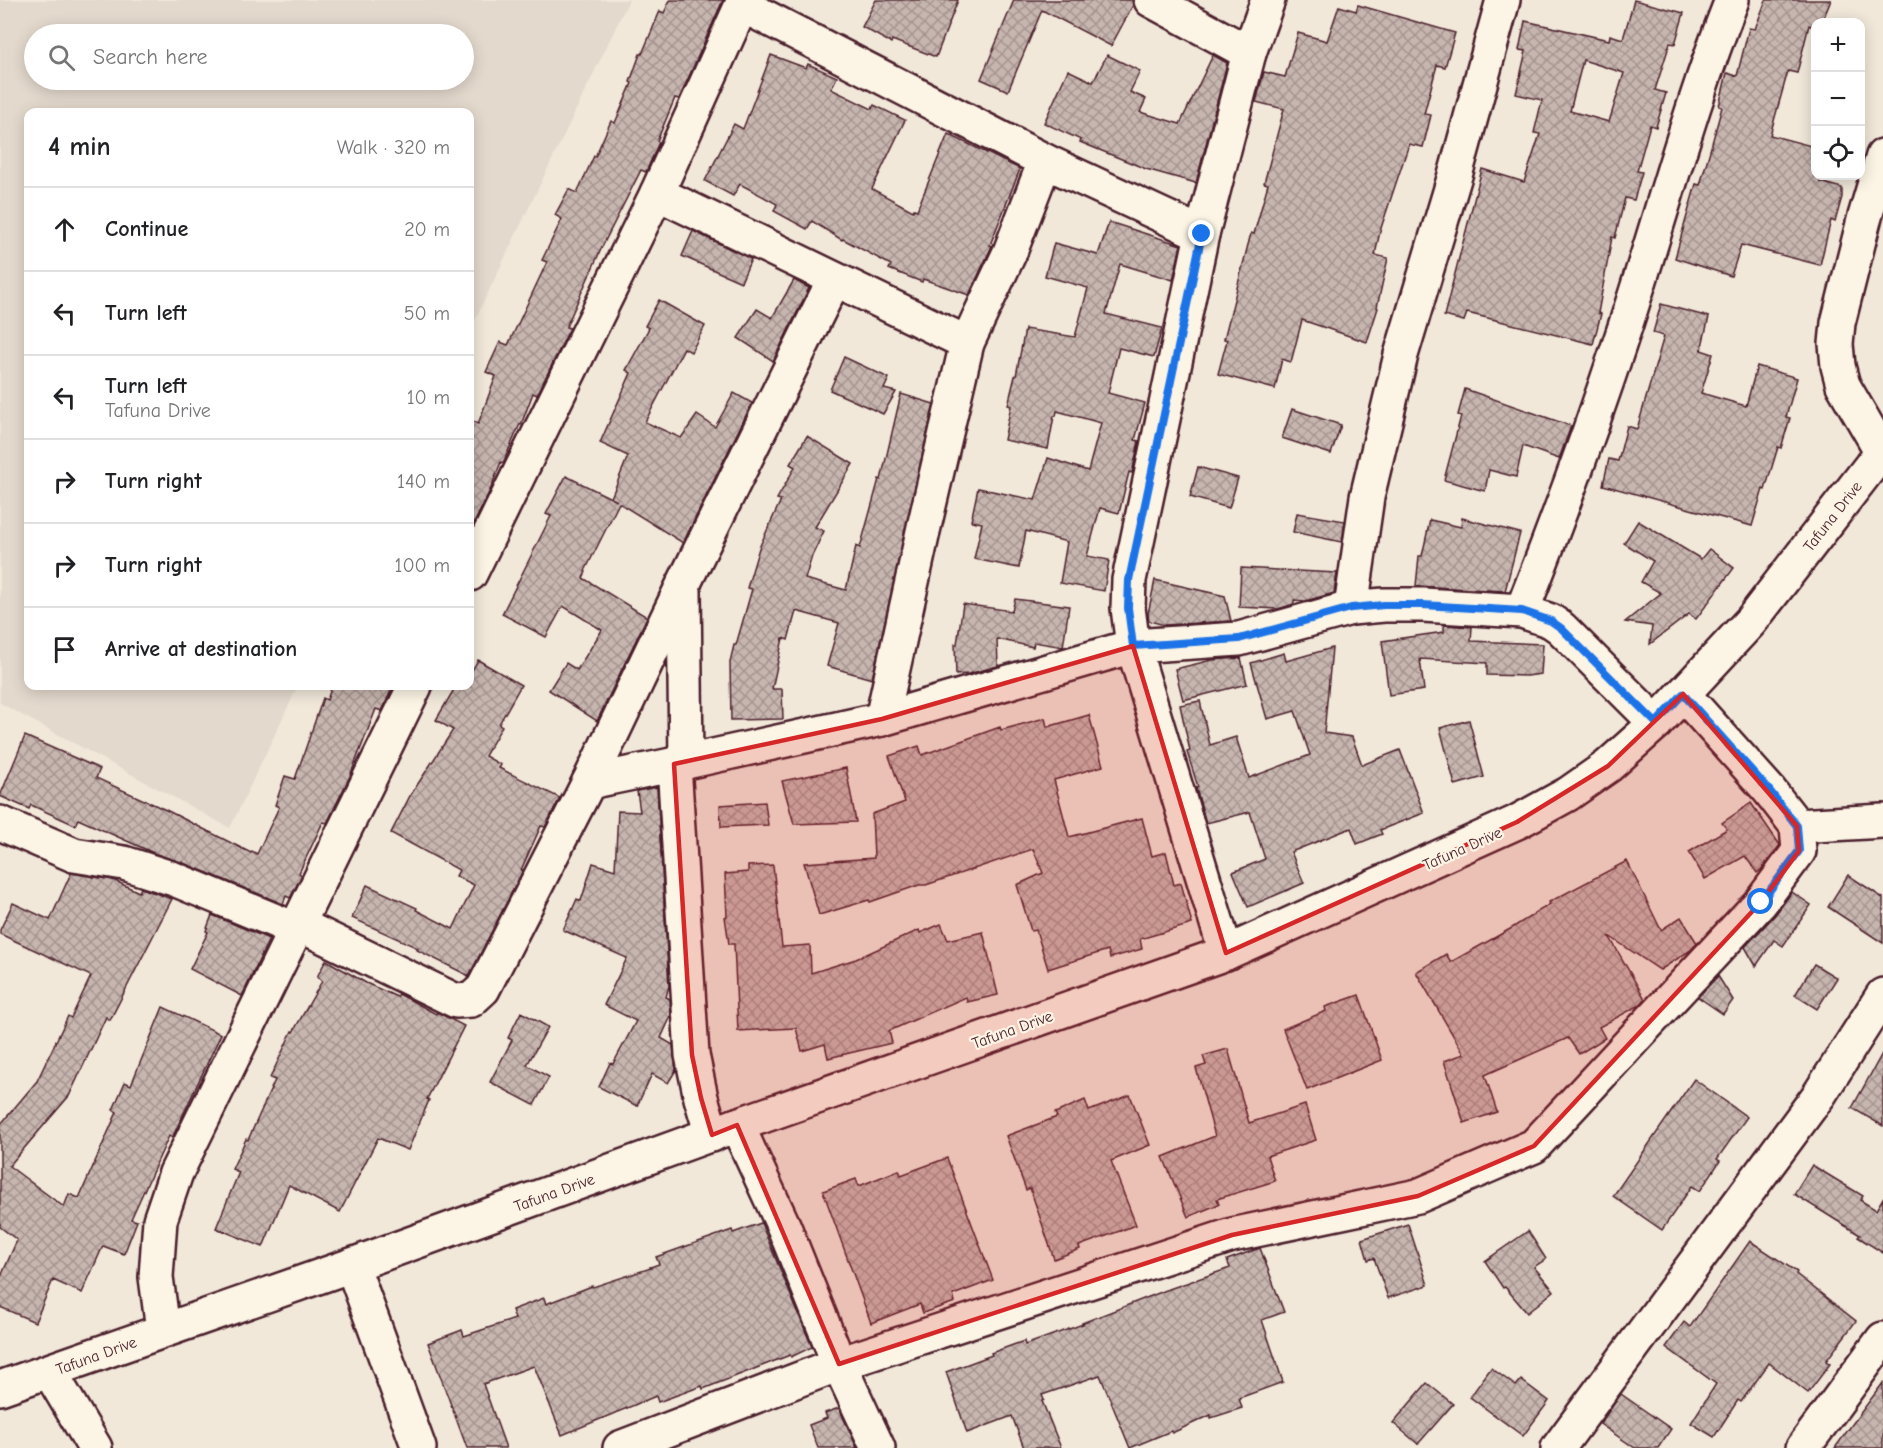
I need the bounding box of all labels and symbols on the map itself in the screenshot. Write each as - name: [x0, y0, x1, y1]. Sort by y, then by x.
- route end: [1188, 220, 1214, 246]
- street label: Tafuna Drive: [1800, 478, 1866, 556]
- street label: Tafuna Drive: [1420, 823, 1505, 874]
- route start: [1747, 888, 1773, 914]
- street label: Tafuna Drive: [969, 1007, 1055, 1053]
- street label: Tafuna Drive: [511, 1170, 597, 1216]
- street label: Tafuna Drive: [53, 1333, 139, 1379]

